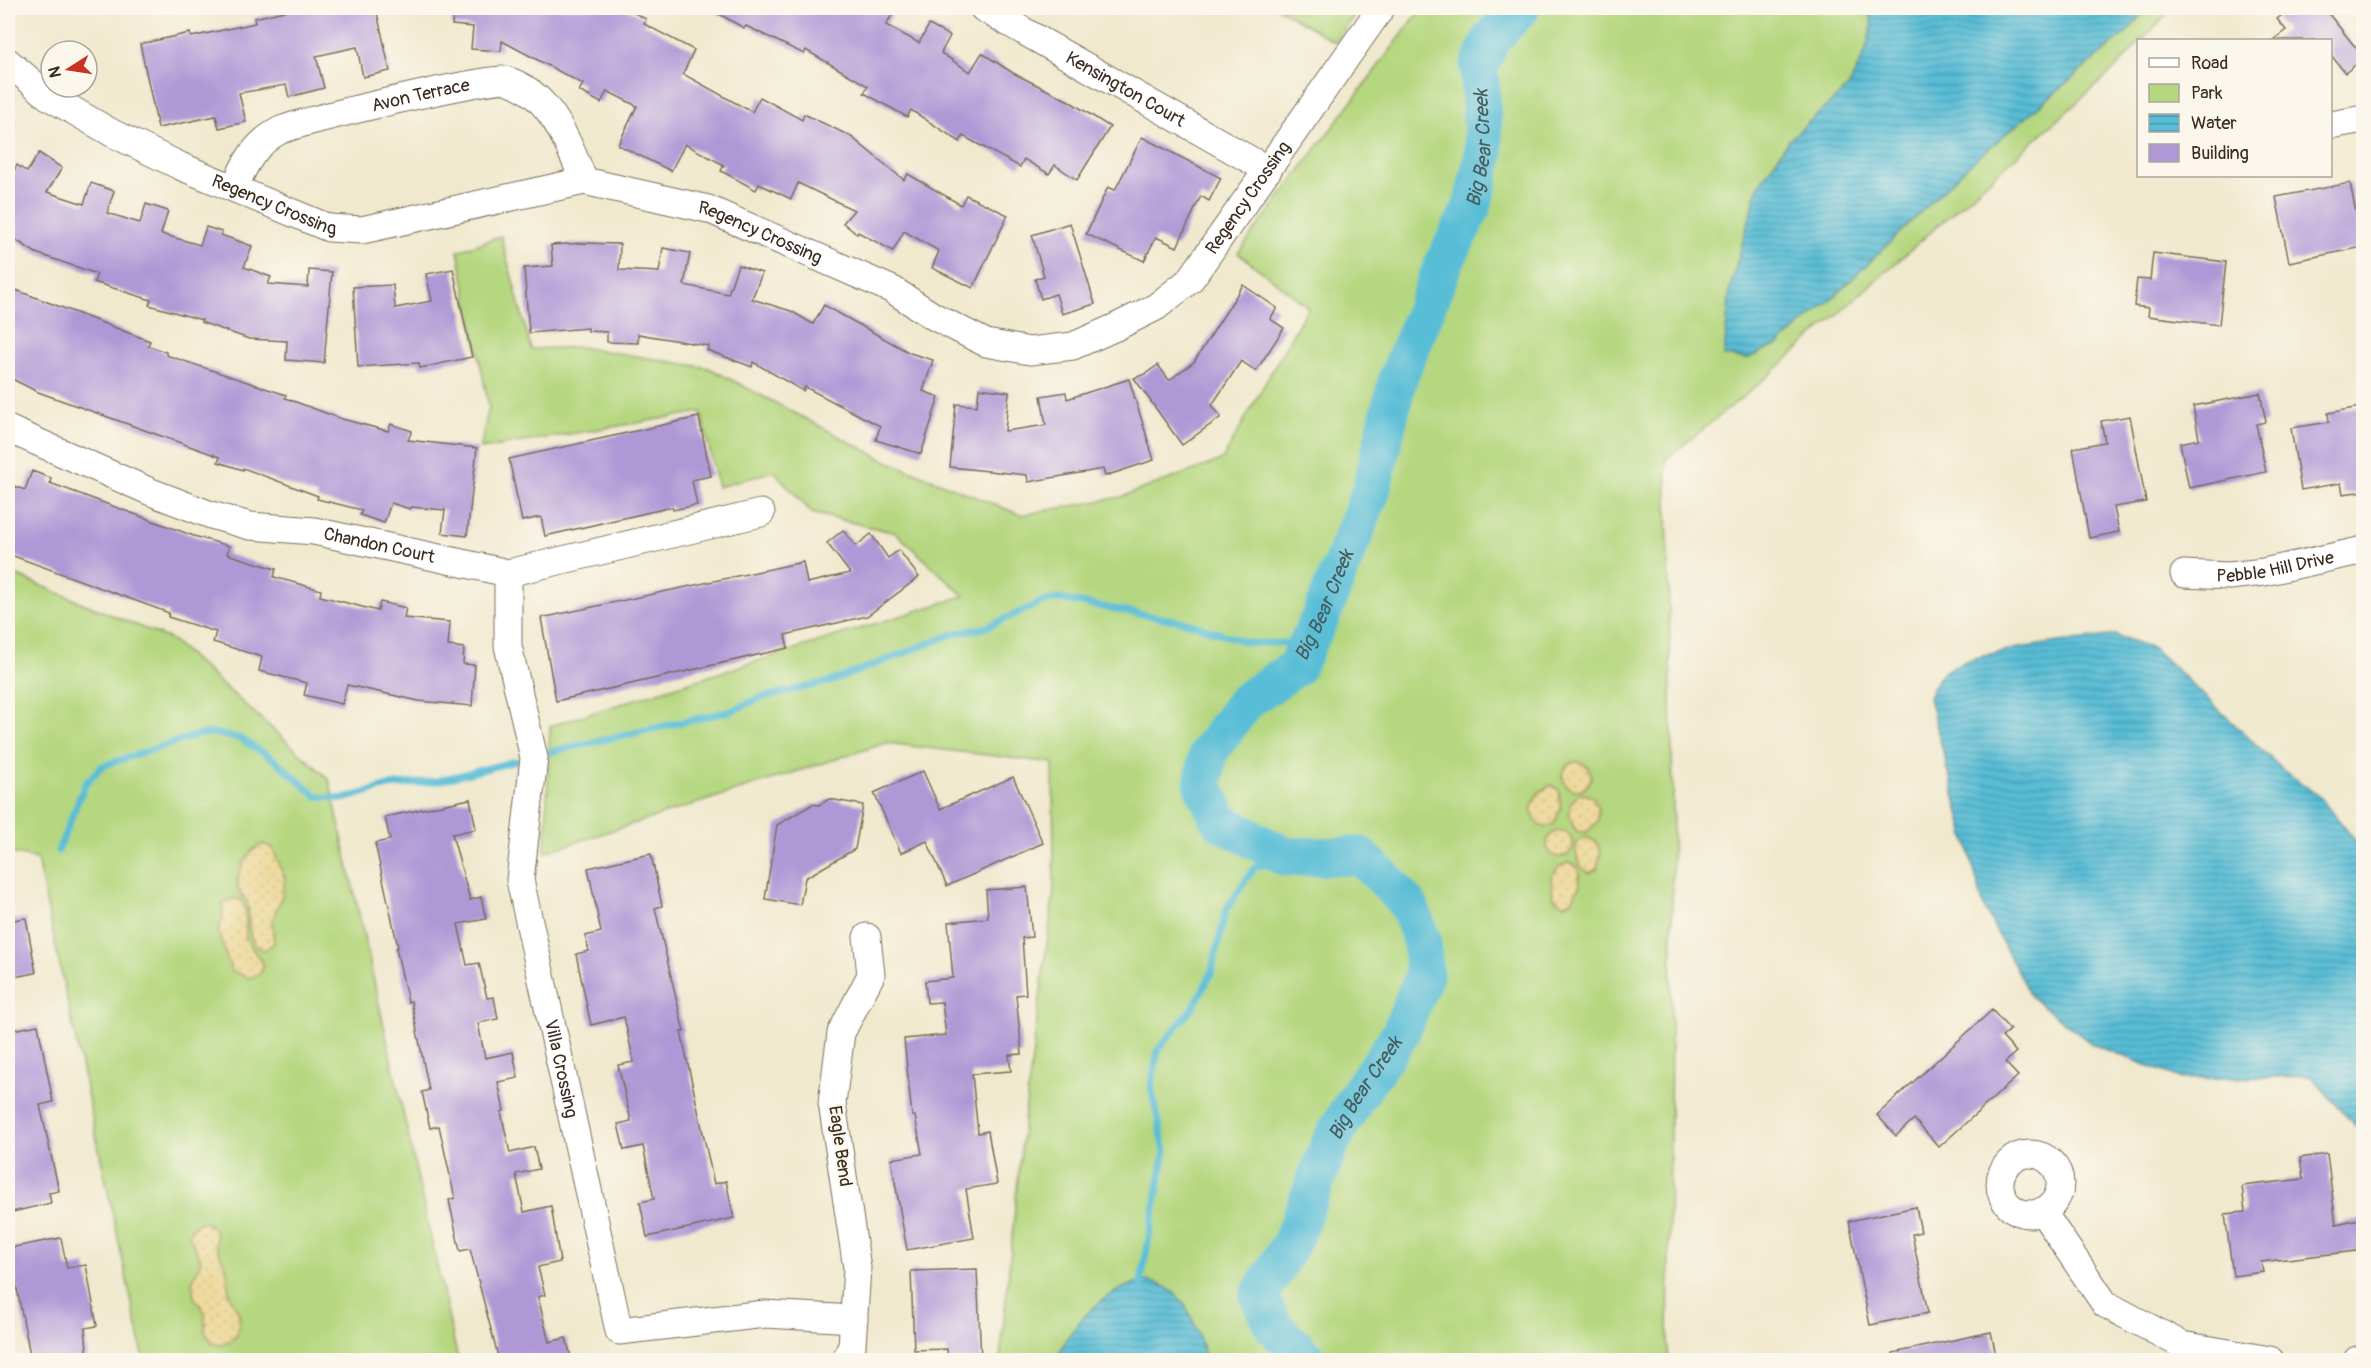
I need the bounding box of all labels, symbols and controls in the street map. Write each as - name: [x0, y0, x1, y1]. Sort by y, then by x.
- north arrow: [39, 39, 99, 99]
- legend: [2137, 39, 2332, 177]
- street label: Kensington Court: [1062, 46, 1190, 133]
- text: Road: [2191, 52, 2228, 75]
- text: N: [44, 64, 66, 79]
- street label: Avon Terrace: [369, 73, 472, 117]
- text: Park: [2191, 82, 2223, 105]
- water label: Big Bear Creek: [1460, 87, 1497, 209]
- text: Water: [2191, 112, 2237, 135]
- street label: Regency Crossing: [1200, 136, 1296, 259]
- text: Building: [2191, 142, 2249, 165]
- street label: Regency Crossing: [208, 169, 337, 240]
- street label: Regency Crossing: [696, 196, 826, 269]
- street label: Chandon Court: [321, 522, 438, 569]
- water label: Big Bear Creek: [1289, 545, 1359, 665]
- street label: Pebble Hill Drive: [2216, 545, 2336, 588]
- street label: Villa Crossing: [539, 1017, 583, 1120]
- water label: Big Bear Creek: [1322, 1030, 1408, 1144]
- street label: Eagle Bend: [823, 1104, 857, 1188]

